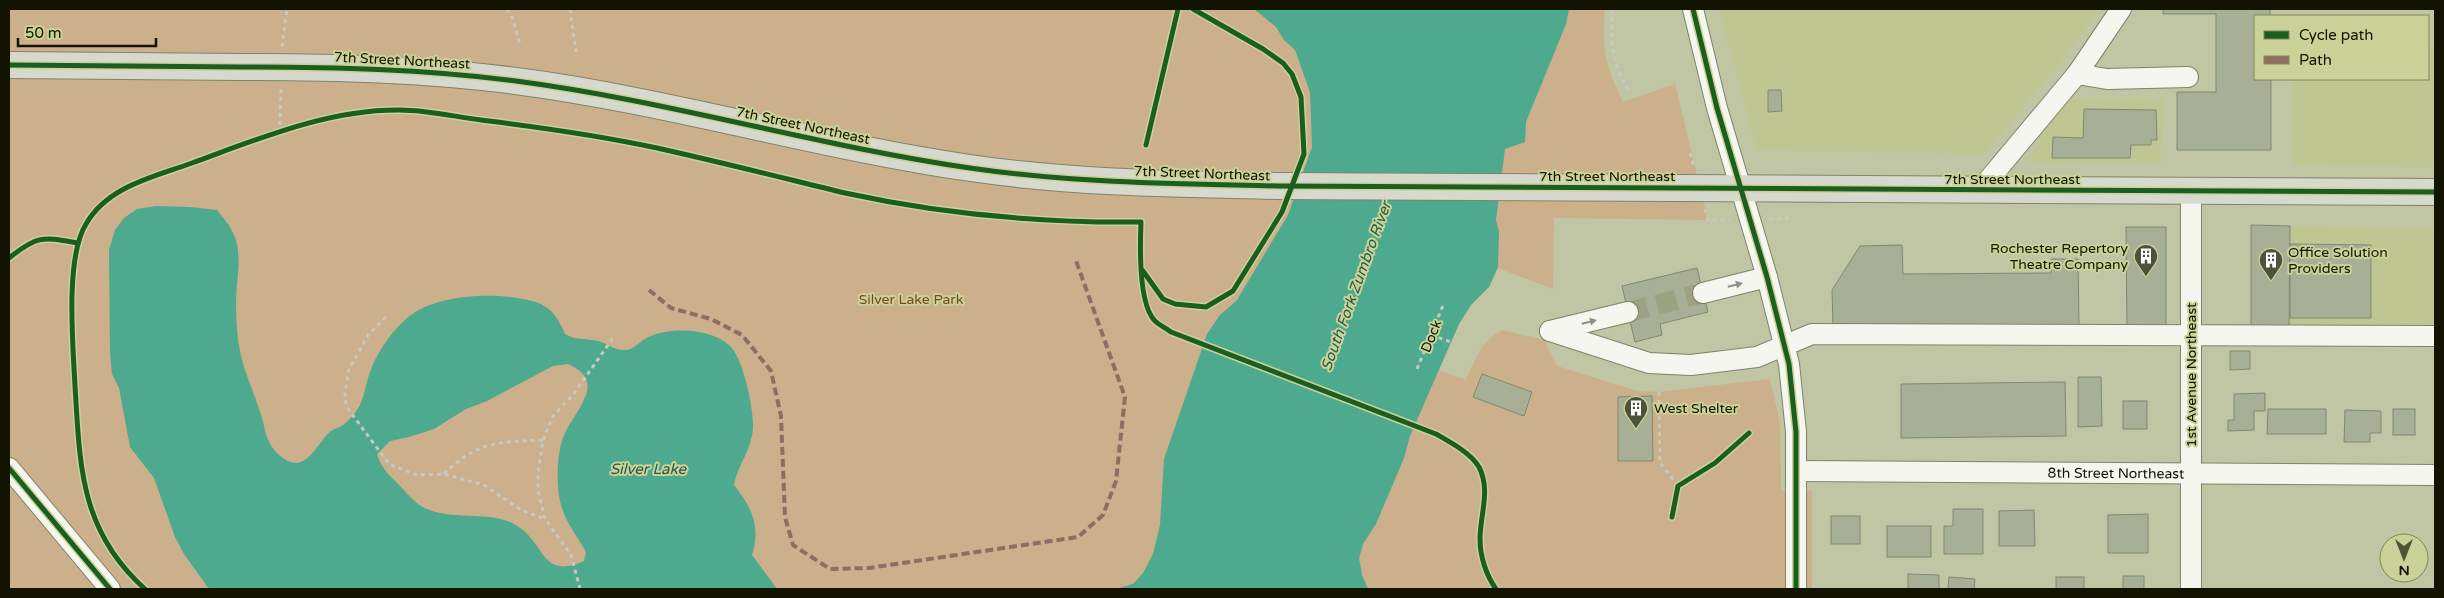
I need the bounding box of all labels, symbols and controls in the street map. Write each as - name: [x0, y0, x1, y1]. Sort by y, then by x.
- scale bar: [18, 15, 155, 47]
- legend: [2254, 15, 2429, 80]
- text: 50 m: [25, 24, 62, 42]
- text: Cycle path: [2299, 26, 2373, 44]
- street label: 7th Street Northeast: [333, 48, 471, 73]
- text: Path: [2299, 51, 2332, 69]
- street label: 7th Street Northeast: [734, 103, 872, 148]
- street label: 7th Street Northeast: [1133, 163, 1271, 184]
- street label: 7th Street Northeast: [1539, 168, 1676, 185]
- street label: 7th Street Northeast: [1944, 171, 2081, 188]
- water label: South Fork Zumbro River: [1317, 197, 1396, 373]
- place label: Rochester Repertory Theatre Company: [1990, 240, 2128, 273]
- building icon: Rochester Repertory Theatre Company: [2133, 243, 2159, 277]
- place label: Office Solution Providers: [2288, 244, 2388, 277]
- building icon: Office Solution Providers: [2258, 247, 2284, 281]
- one-way arrow: [1727, 281, 1742, 289]
- park label: Silver Lake Park: [859, 291, 964, 308]
- street label: 1st Avenue Northeast: [2183, 302, 2200, 447]
- street label: Dock: [1417, 317, 1446, 355]
- one-way arrow: [1582, 318, 1597, 326]
- building icon: West Shelter: [1623, 395, 1649, 429]
- place label: West Shelter: [1654, 400, 1739, 417]
- water label: Silver Lake: [610, 460, 688, 478]
- street label: 8th Street Northeast: [2048, 465, 2185, 482]
- north arrow: [2379, 533, 2429, 583]
- text: N: [2398, 562, 2410, 579]

